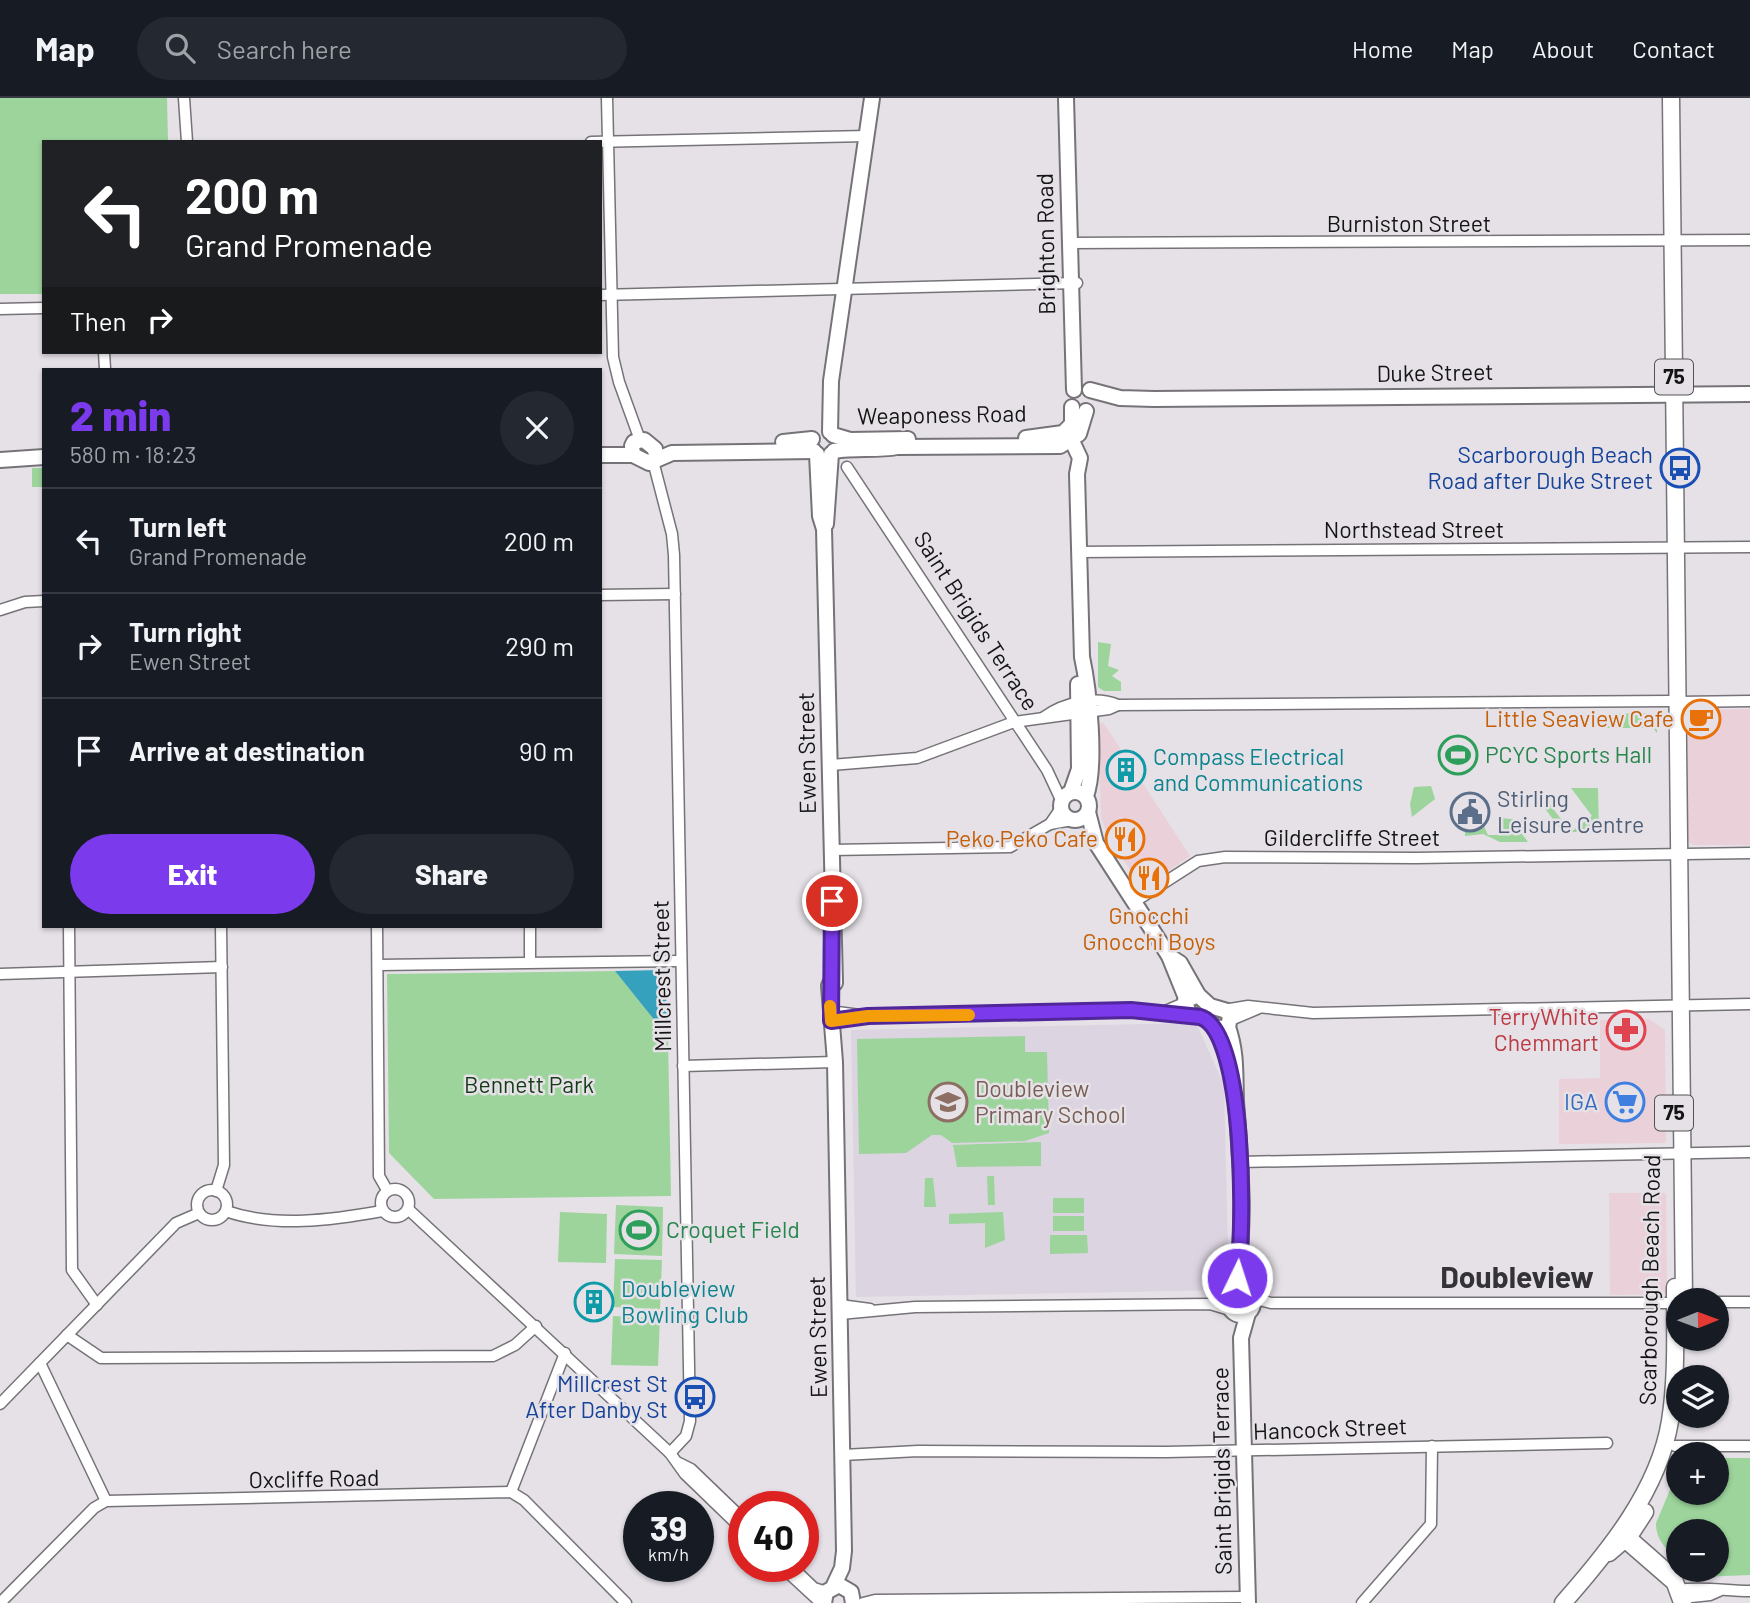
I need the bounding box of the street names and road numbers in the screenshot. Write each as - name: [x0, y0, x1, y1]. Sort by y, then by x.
- street label: Brighton Road: [1030, 173, 1060, 315]
- street label: Burniston Street: [1327, 209, 1491, 237]
- street label: Duke Street: [1376, 357, 1494, 387]
- road number: 75: [1655, 360, 1693, 394]
- street label: Weaponess Road: [857, 399, 1027, 429]
- street label: Northstead Street: [1324, 515, 1504, 543]
- street label: Saint Brigids Terrace: [909, 526, 1045, 715]
- street label: Ewen Street: [791, 692, 821, 814]
- street label: Gildercliffe Street: [1264, 823, 1440, 851]
- street label: Millcrest Street: [646, 900, 676, 1052]
- road number: 75: [1655, 1096, 1693, 1130]
- street label: Scarborough Beach Road: [1633, 1154, 1665, 1406]
- street label: Ewen Street: [802, 1276, 832, 1398]
- street label: Saint Brigids Terrace: [1205, 1367, 1237, 1575]
- street label: Hancock Street: [1252, 1411, 1408, 1445]
- street label: Oxcliffe Road: [248, 1463, 380, 1493]

